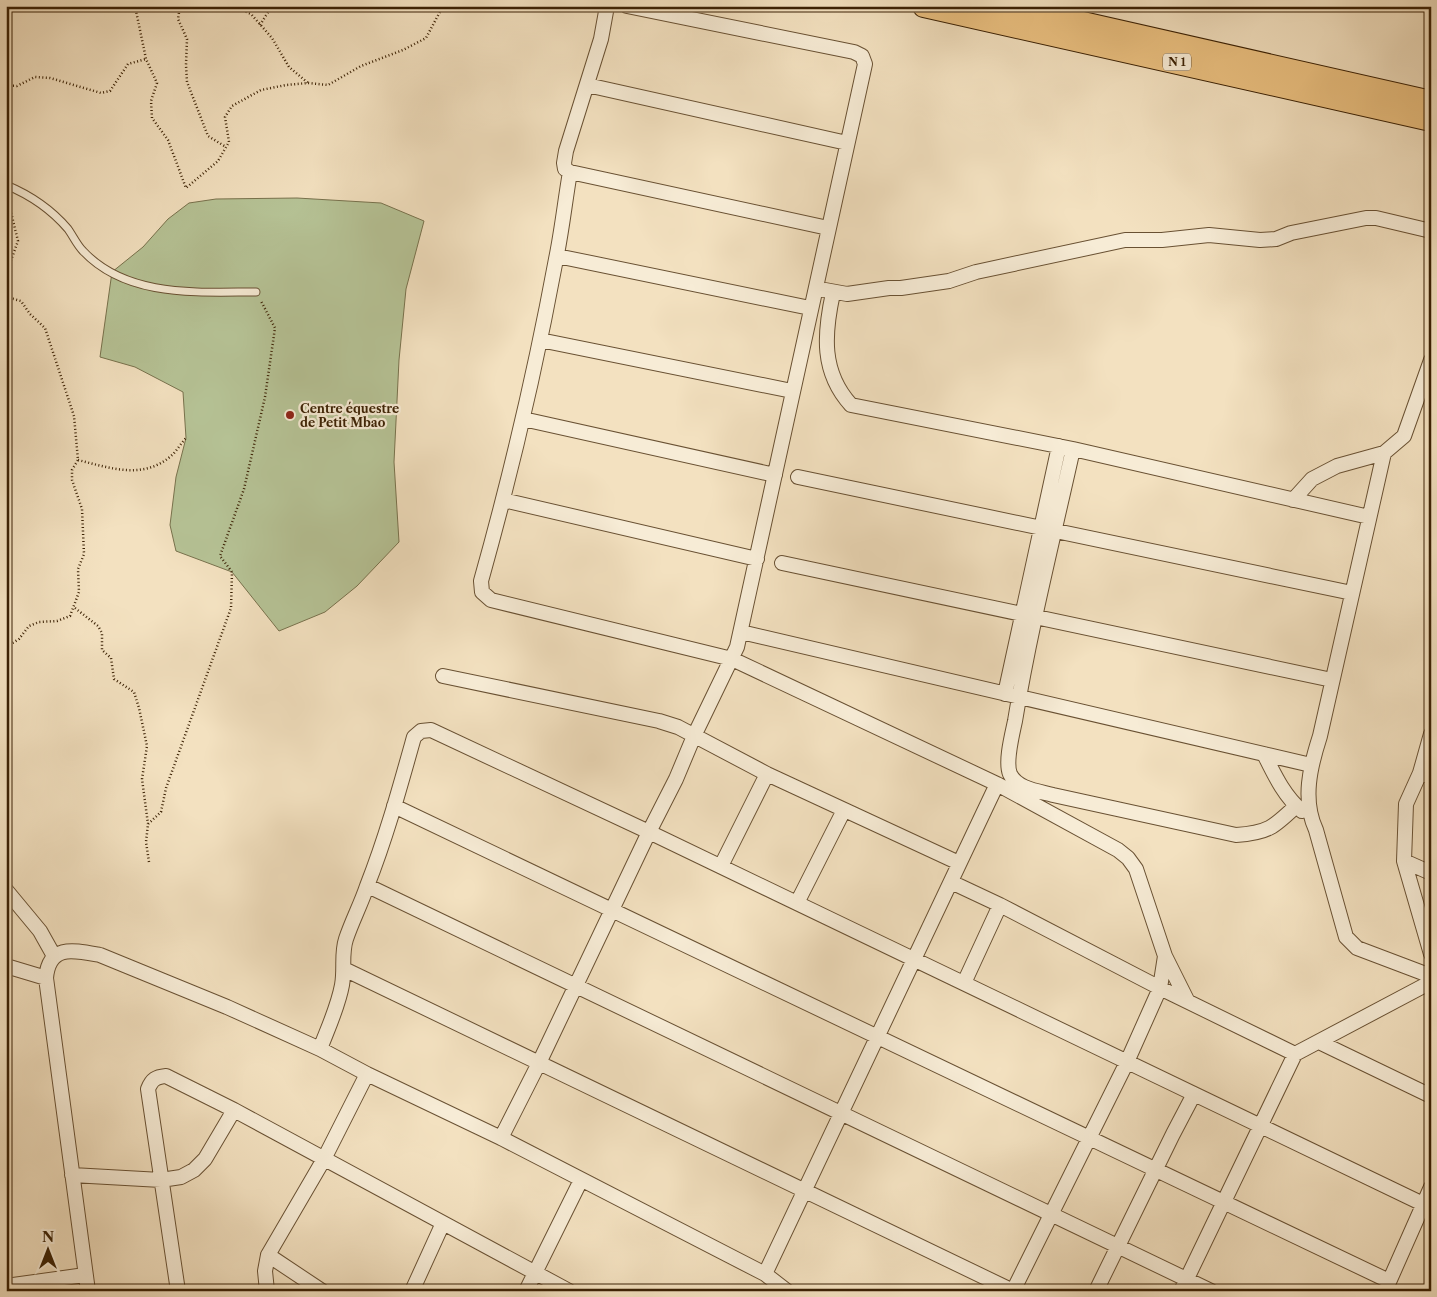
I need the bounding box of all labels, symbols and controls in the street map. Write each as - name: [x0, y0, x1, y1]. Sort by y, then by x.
- road number: N 1: [1163, 54, 1191, 70]
- place label: Centre équestre de Petit Mbao: [300, 401, 399, 430]
- marker: Centre équestre de Petit Mbao: [284, 409, 296, 421]
- north arrow: [22, 1224, 72, 1274]
- text: N: [42, 1228, 54, 1246]

